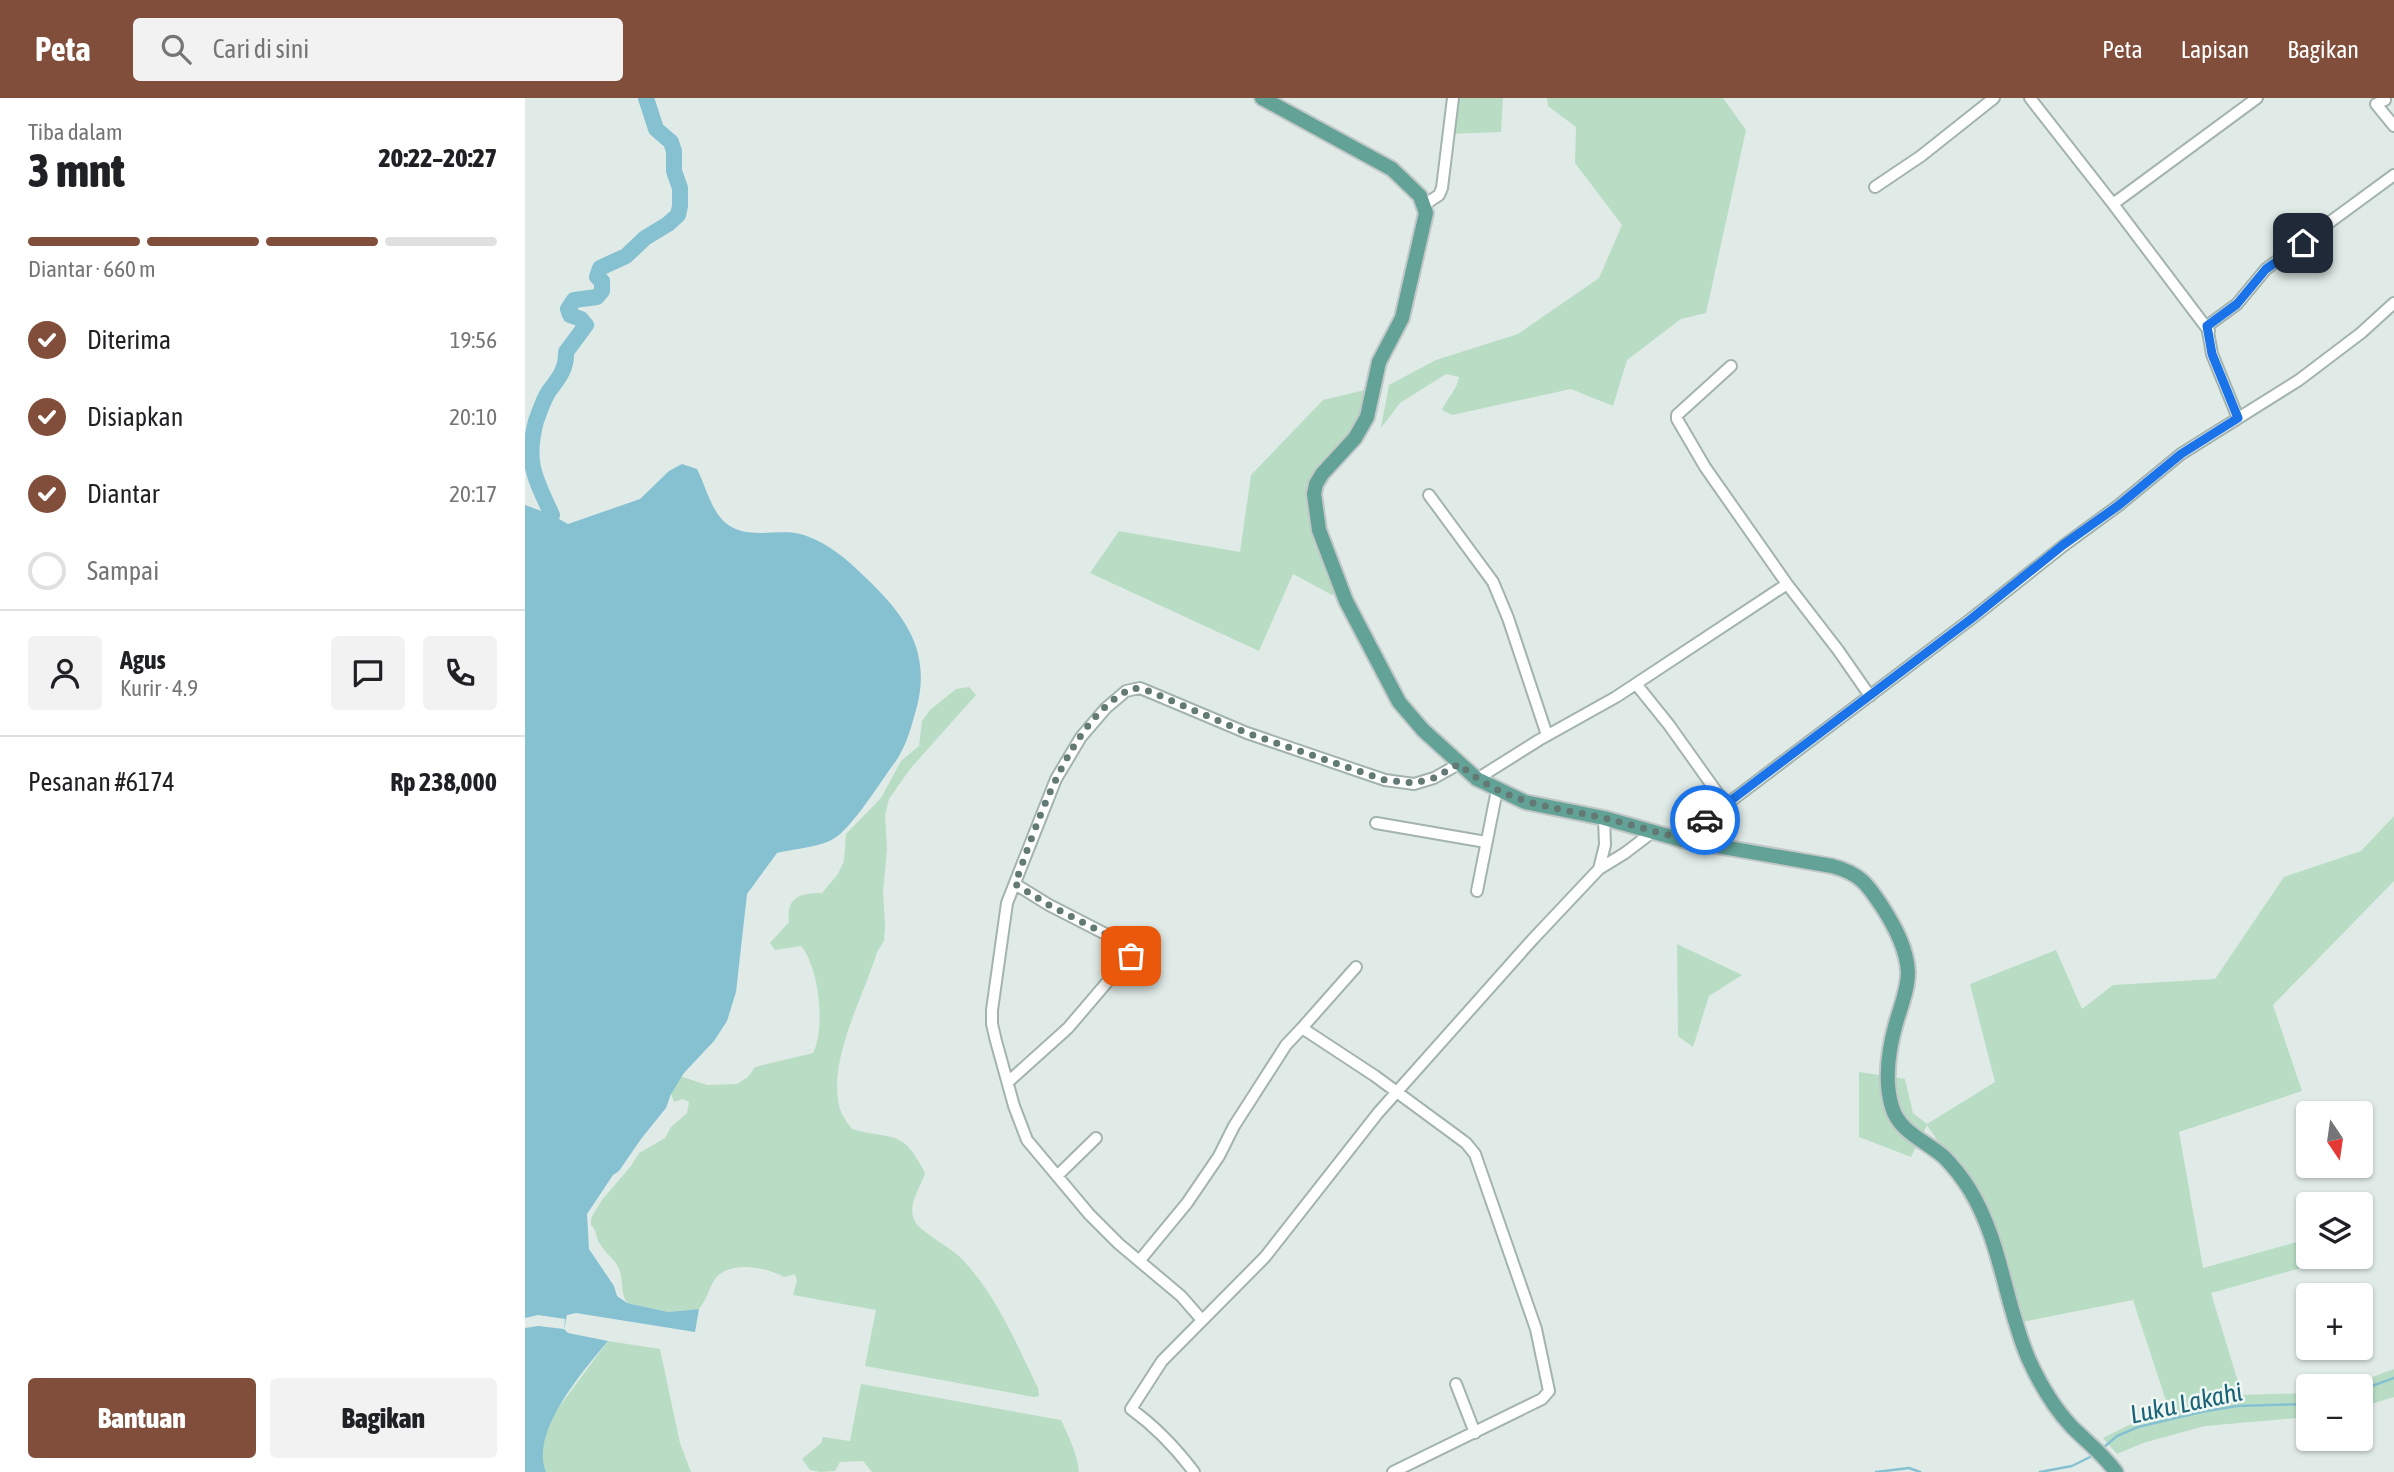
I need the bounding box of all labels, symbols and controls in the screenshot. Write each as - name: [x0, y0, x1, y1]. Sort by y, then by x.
- search box: [133, 18, 623, 81]
- text: Peta: [35, 30, 91, 68]
- icon: search: [157, 30, 195, 68]
- text: Cari di sini: [213, 34, 309, 64]
- text: Peta: [2102, 36, 2143, 63]
- text: Lapisan: [2181, 36, 2249, 63]
- text: Bagikan: [2287, 36, 2359, 63]
- text: Tiba dalam: [28, 119, 123, 145]
- text: 20:22–20:27: [379, 143, 497, 173]
- text: 3 mnt: [28, 144, 125, 197]
- pin: [2273, 213, 2333, 273]
- icon: home: [2284, 224, 2322, 262]
- text: Diantar · 660 m: [28, 256, 156, 282]
- icon: check: [28, 321, 66, 359]
- text: Diterima: [87, 325, 171, 355]
- text: 19:56: [450, 327, 497, 353]
- icon: check: [28, 398, 66, 436]
- text: Disiapkan: [87, 402, 183, 432]
- text: 20:10: [449, 404, 497, 430]
- icon: check: [28, 475, 66, 513]
- text: Diantar: [87, 479, 160, 509]
- text: 20:17: [449, 481, 497, 507]
- text: Sampai: [87, 556, 159, 586]
- button: person: [28, 636, 102, 710]
- button: chat: [331, 636, 405, 710]
- button: phone: [423, 636, 497, 710]
- text: Agus: [120, 645, 166, 675]
- text: Kurir · 4.9: [120, 675, 198, 701]
- text: Pesanan #6174: [28, 767, 175, 797]
- text: Rp 238,000: [390, 767, 497, 797]
- courier: [1670, 785, 1740, 855]
- icon: car: [1686, 801, 1724, 839]
- pin: [1101, 926, 1161, 986]
- icon: bag: [1112, 937, 1150, 975]
- north arrow: [2296, 1101, 2373, 1178]
- map controls: [2296, 1101, 2373, 1451]
- button: layers: [2296, 1192, 2373, 1269]
- button: +: [2296, 1283, 2373, 1360]
- button: −: [2296, 1374, 2373, 1451]
- water label: Luku Lakahi: [2127, 1376, 2245, 1430]
- button: Bantuan: [28, 1378, 256, 1458]
- button: Bagikan: [270, 1378, 497, 1458]

